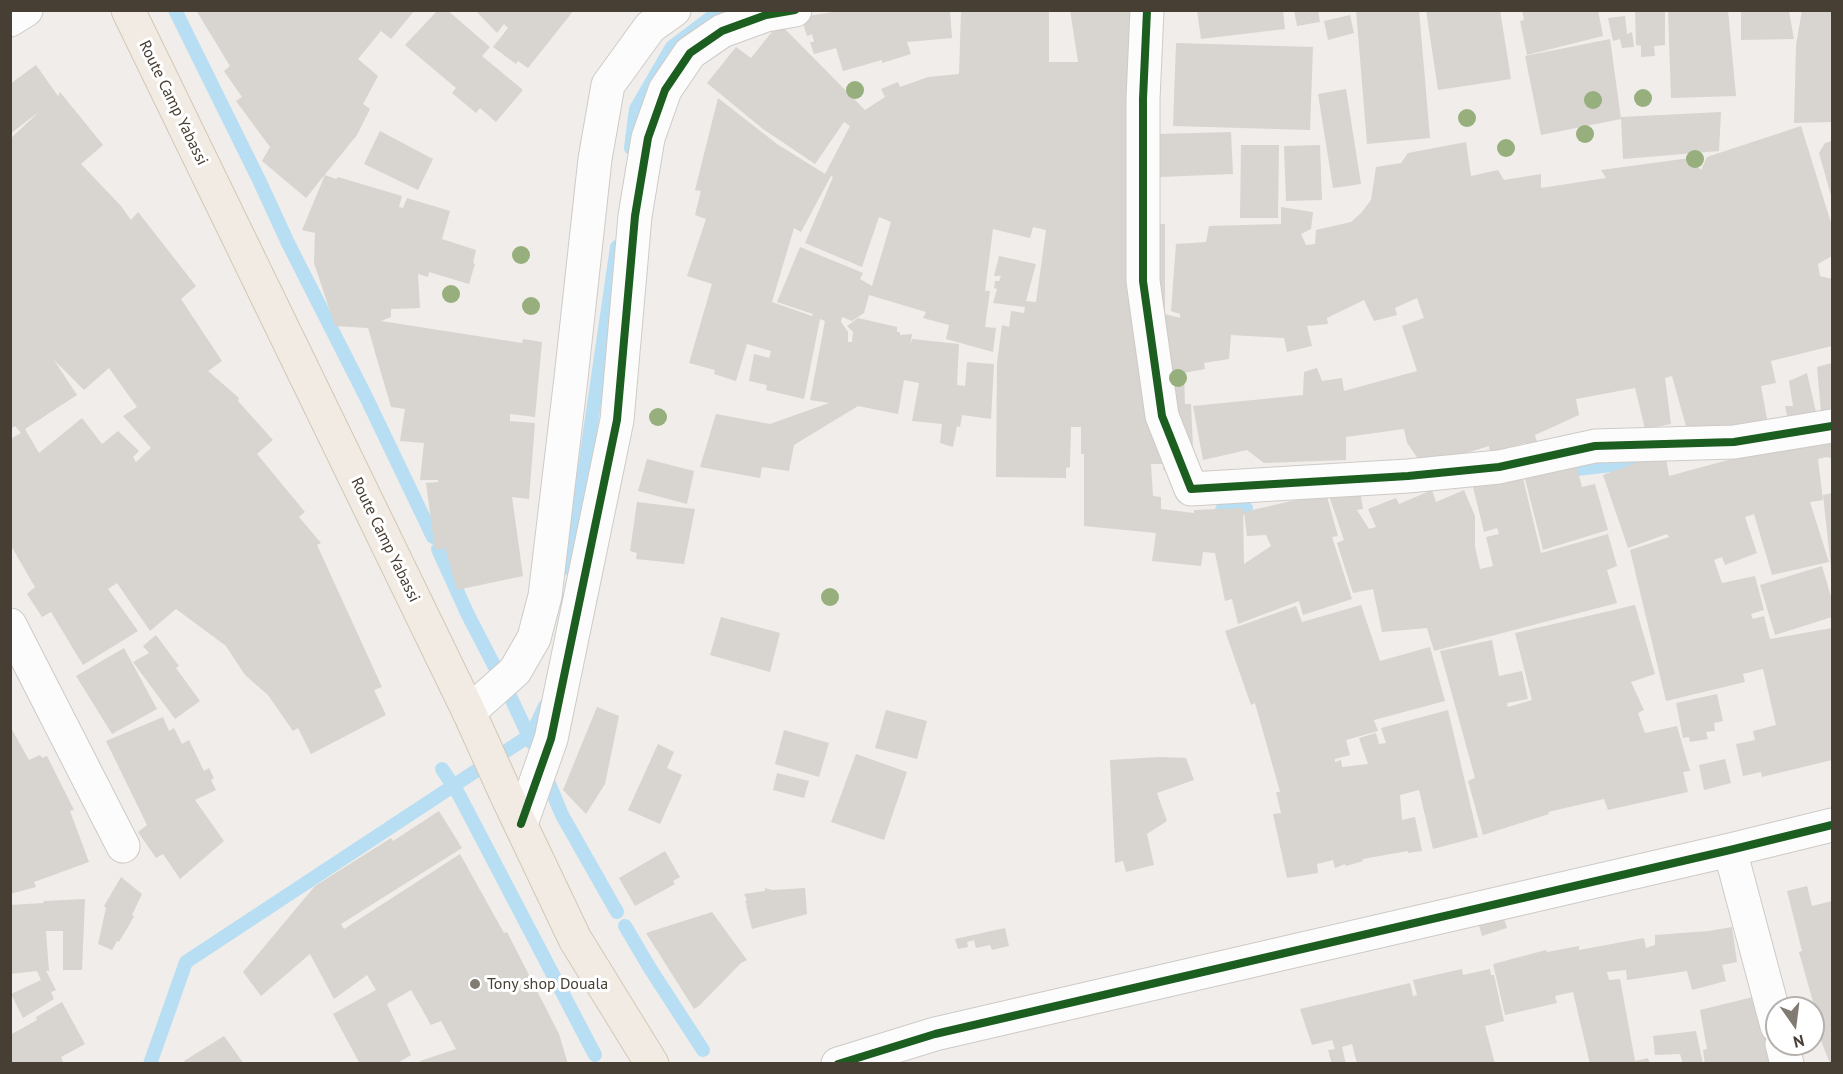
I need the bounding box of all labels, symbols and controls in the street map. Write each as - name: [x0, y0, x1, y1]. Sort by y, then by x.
- street label: Route Camp Yabassi: [134, 38, 212, 168]
- street label: Route Camp Yabassi: [346, 475, 424, 605]
- place label: Tony shop Douala: [487, 974, 608, 994]
- marker: Tony shop Douala: [468, 977, 482, 991]
- north arrow: [1765, 996, 1825, 1056]
- text: N: [1791, 1031, 1806, 1052]

